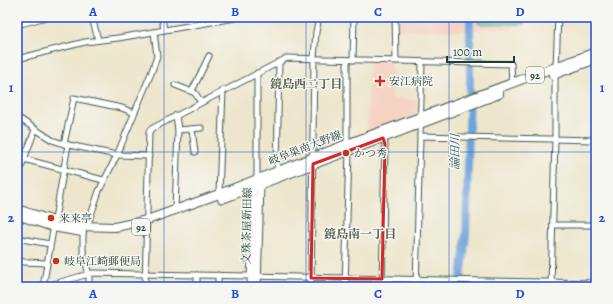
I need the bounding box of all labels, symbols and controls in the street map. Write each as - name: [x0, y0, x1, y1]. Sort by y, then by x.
- text: A: [88, 3, 98, 20]
- text: B: [231, 3, 239, 20]
- text: C: [374, 3, 382, 20]
- text: D: [515, 3, 525, 20]
- scale bar: [447, 38, 514, 64]
- text: 100 m: [453, 44, 482, 60]
- road number: 92: [526, 67, 544, 83]
- place label: 安江病院: [389, 74, 433, 89]
- marker: 安江病院: [374, 75, 386, 87]
- district label: 鏡島西二丁目: [270, 76, 342, 92]
- text: 1: [9, 79, 14, 96]
- text: 1: [600, 79, 605, 96]
- street label: 岐阜巣南大野線: [266, 127, 344, 169]
- water label: 論田川: [447, 132, 463, 170]
- place label: かつ秀: [354, 146, 387, 161]
- marker: かつ秀: [341, 148, 351, 158]
- street label: 文殊茶屋新田線: [239, 187, 255, 265]
- text: 2: [8, 209, 15, 226]
- text: 2: [599, 209, 606, 226]
- place label: 来来亭: [59, 211, 92, 226]
- marker: 来来亭: [46, 213, 56, 223]
- road number: 92: [132, 219, 150, 235]
- district label: 鏡島南一丁目: [324, 226, 396, 242]
- place label: 岐阜江崎郵便局: [64, 254, 141, 269]
- marker: 岐阜江崎郵便局: [51, 256, 61, 266]
- text: A: [88, 285, 98, 302]
- text: B: [231, 285, 239, 302]
- text: C: [374, 285, 382, 302]
- text: D: [515, 285, 525, 302]

